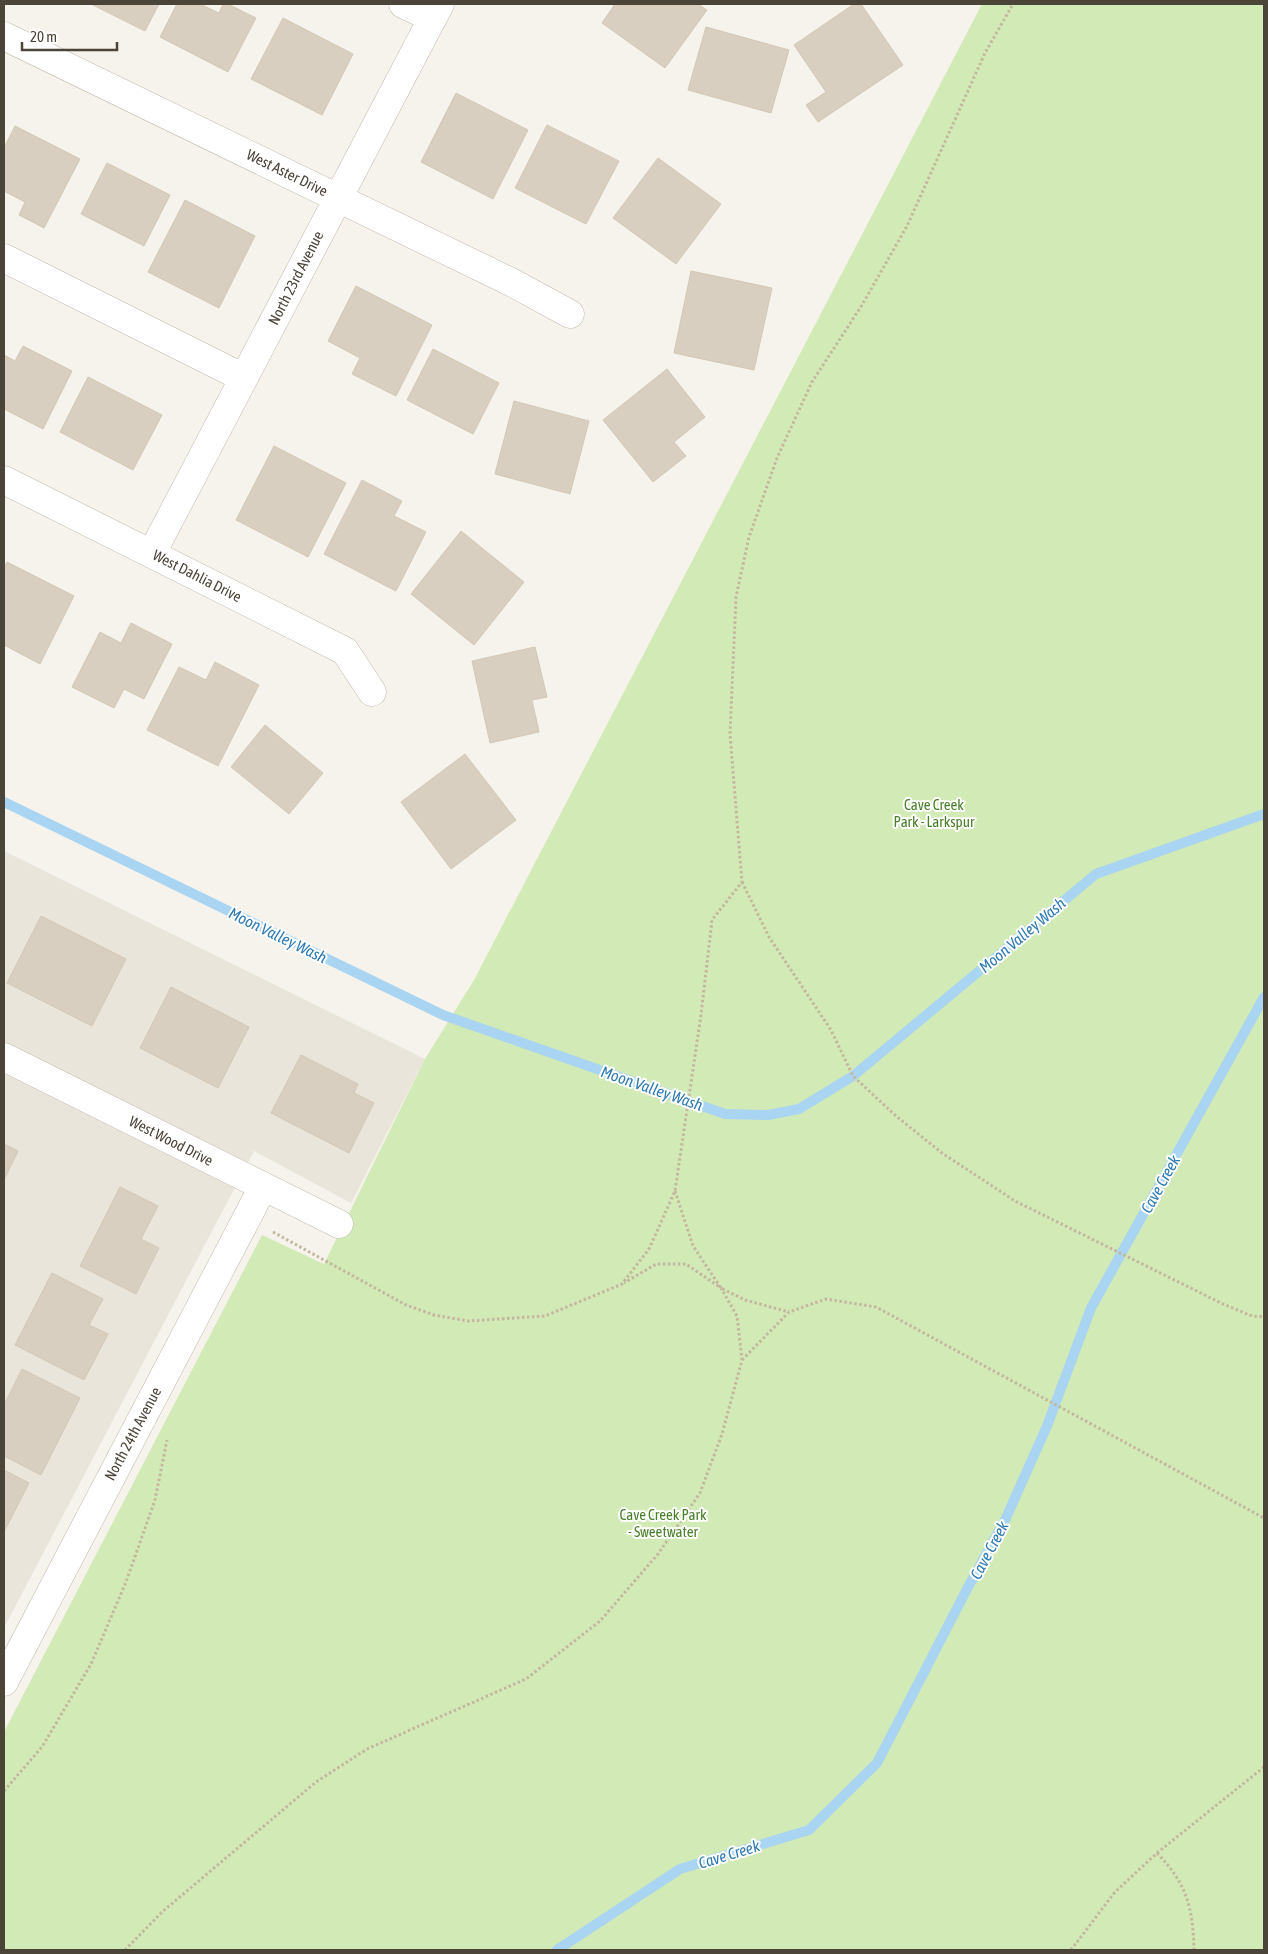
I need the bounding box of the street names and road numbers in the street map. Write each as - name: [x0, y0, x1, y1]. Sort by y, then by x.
- street label: West Aster Drive: [244, 146, 331, 200]
- street label: North 23rd Avenue: [265, 228, 327, 328]
- street label: West Dahlia Drive: [150, 546, 245, 605]
- street label: West Wood Drive: [127, 1112, 216, 1169]
- street label: North 24th Avenue: [101, 1384, 164, 1483]

